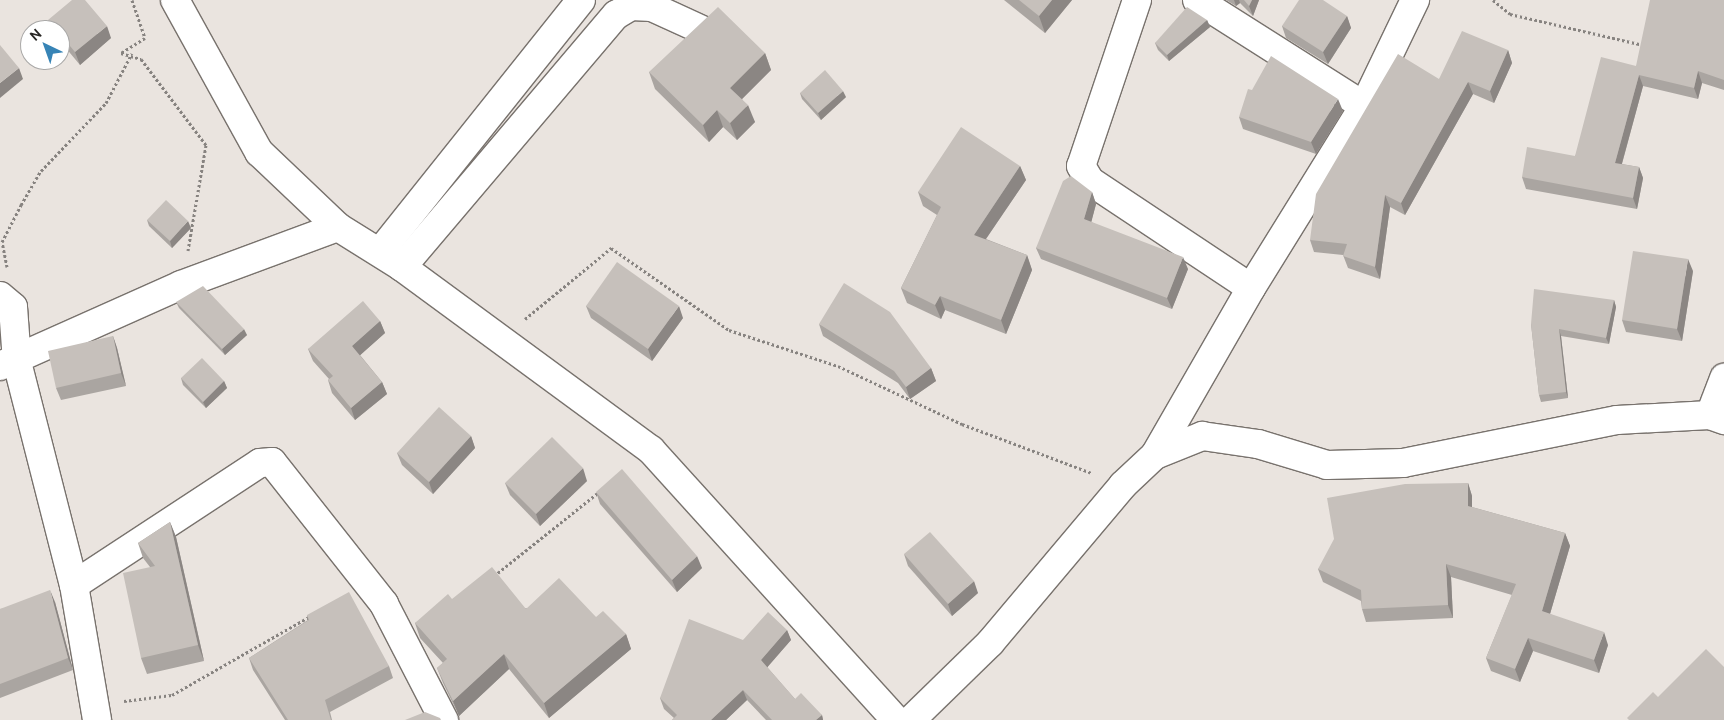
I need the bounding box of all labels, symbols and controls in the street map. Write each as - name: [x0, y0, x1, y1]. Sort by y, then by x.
- north arrow: [20, 20, 70, 70]
- text: N: [26, 25, 45, 45]

